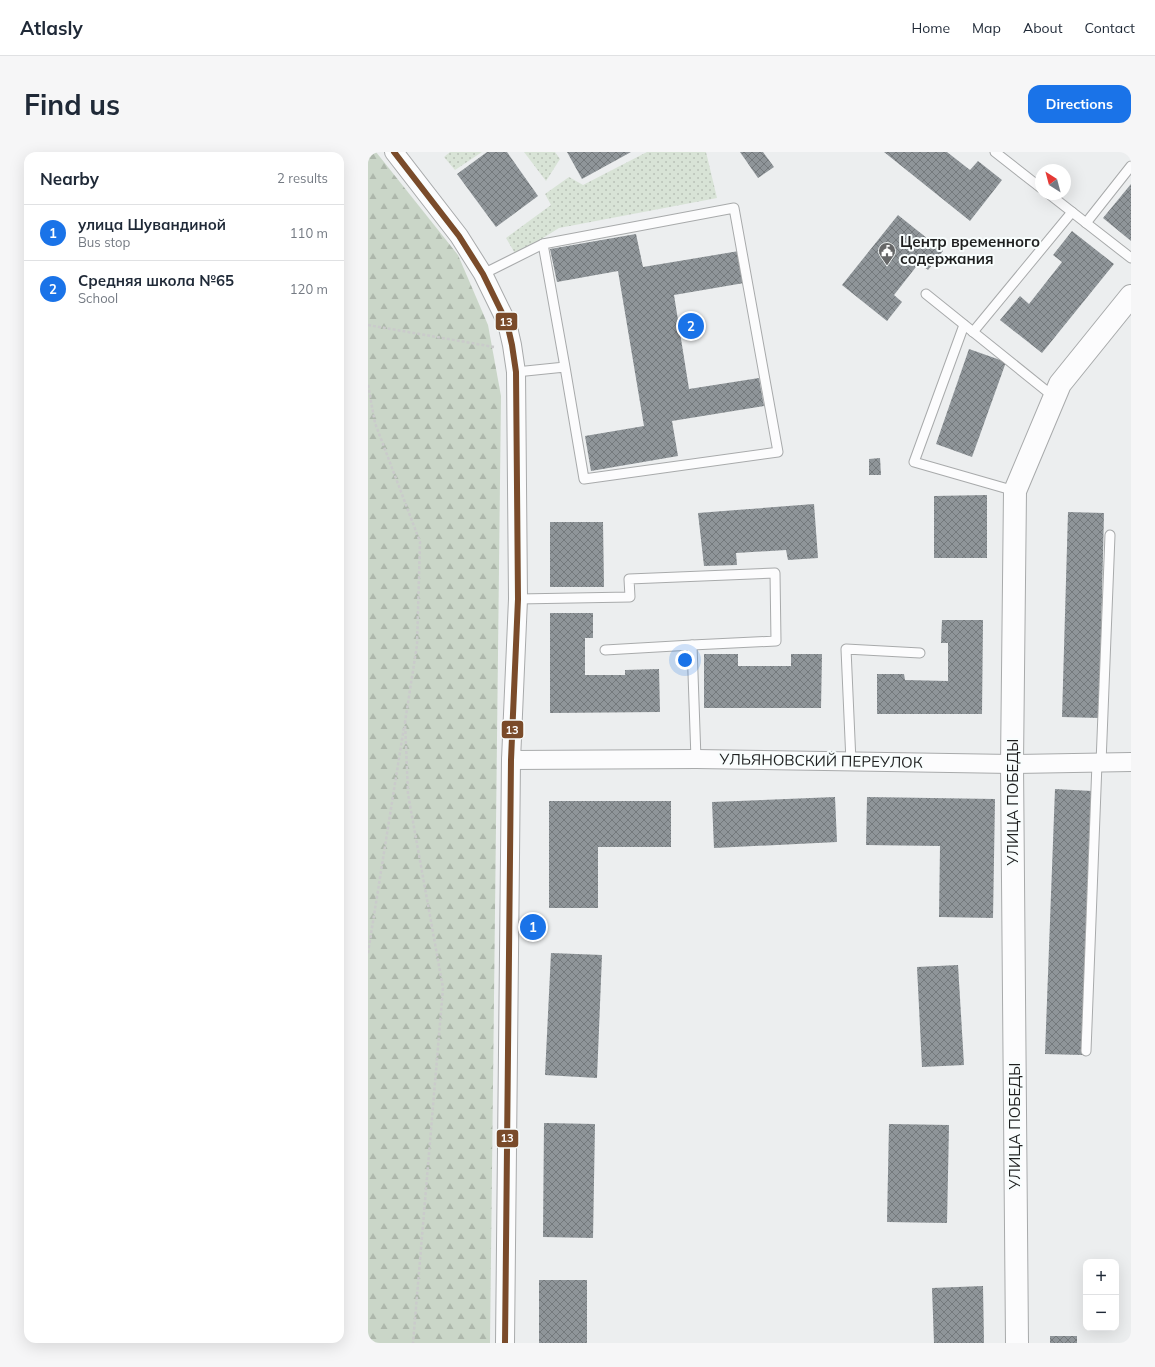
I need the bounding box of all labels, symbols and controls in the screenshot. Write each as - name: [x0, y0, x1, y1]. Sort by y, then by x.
- text: Atlasly: [20, 16, 83, 40]
- text: Home: [911, 19, 950, 37]
- text: Map: [972, 19, 1001, 37]
- text: About: [1023, 19, 1063, 37]
- text: Contact: [1085, 19, 1135, 37]
- button: Directions: [1028, 85, 1131, 123]
- text: Find us: [24, 87, 120, 122]
- north arrow: [1035, 164, 1071, 200]
- text: Nearby: [40, 168, 99, 189]
- text: 2 results: [277, 170, 328, 186]
- text: улица Шувандиной: [78, 215, 226, 234]
- text: 1: [49, 225, 57, 241]
- text: 110 m: [290, 225, 328, 241]
- place label: Центр временного содержания: [900, 232, 1040, 268]
- text: Bus stop: [78, 234, 130, 250]
- public building icon: Центр временного содержания: [877, 241, 897, 266]
- text: Средняя школа №65: [78, 271, 234, 290]
- text: 2: [49, 281, 57, 297]
- text: 120 m: [290, 281, 328, 297]
- text: School: [78, 290, 118, 306]
- pin: 2: [678, 311, 704, 341]
- line badge: 13: [495, 312, 518, 331]
- text: 13: [499, 315, 513, 329]
- your location: [675, 650, 695, 670]
- line badge: 13: [501, 720, 524, 739]
- text: 13: [505, 723, 519, 737]
- street label: УЛИЦА ПОБЕДЫ: [1003, 739, 1022, 866]
- street label: УЛЬЯНОВСКИЙ ПЕРЕУЛОК: [718, 749, 923, 772]
- pin: 1: [520, 912, 546, 942]
- street label: УЛИЦА ПОБЕДЫ: [1005, 1063, 1024, 1190]
- line badge: 13: [496, 1129, 519, 1148]
- text: 13: [500, 1131, 514, 1145]
- map controls: [1083, 1259, 1119, 1331]
- button: +: [1083, 1259, 1119, 1295]
- button: −: [1083, 1295, 1119, 1331]

